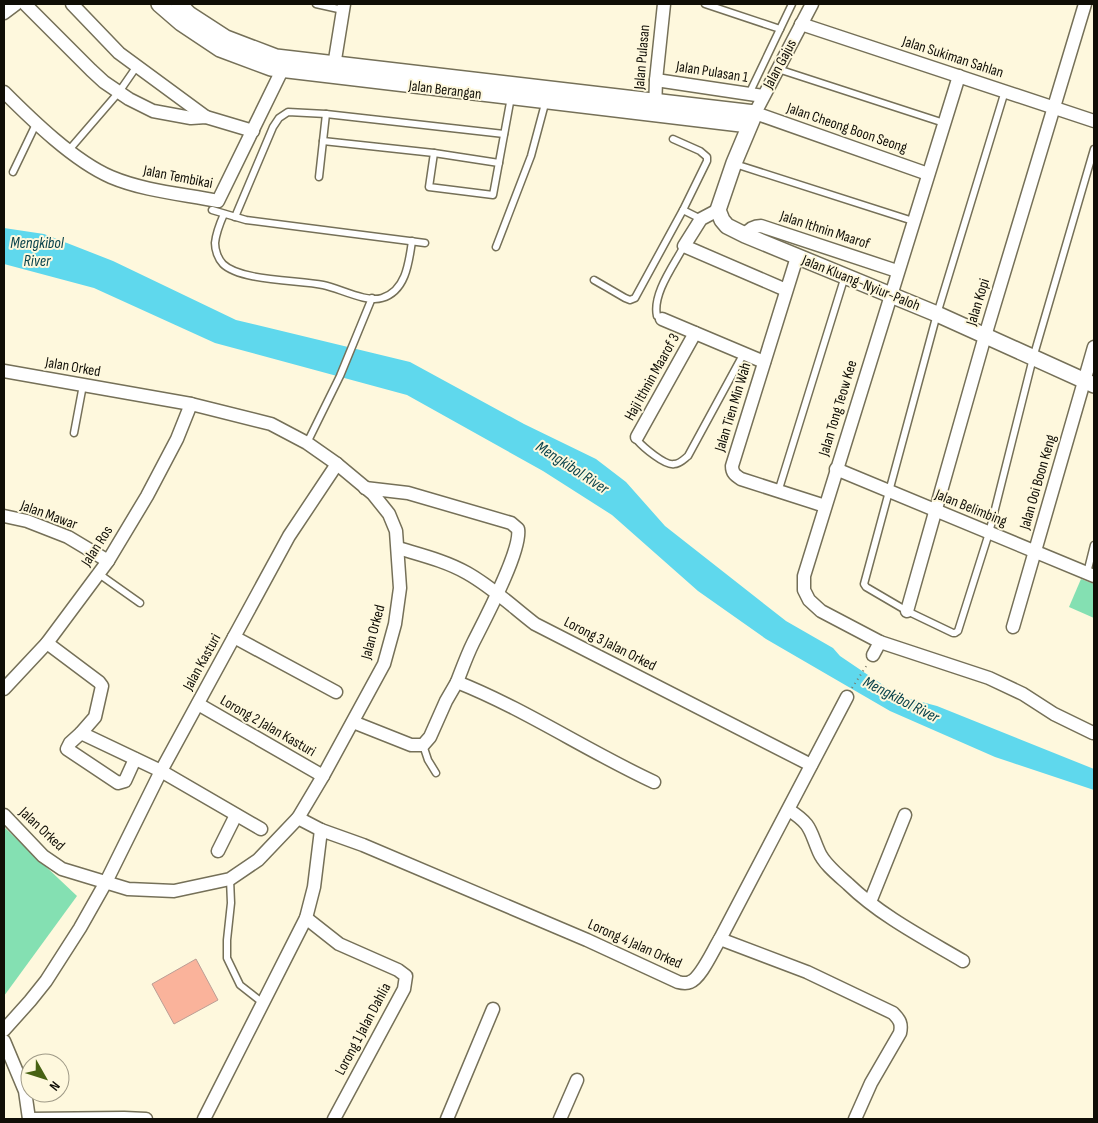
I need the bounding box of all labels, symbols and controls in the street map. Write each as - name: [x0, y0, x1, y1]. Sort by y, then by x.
- street label: Jalan Pulasan: [630, 24, 654, 91]
- street label: Jalan Sukiman Sahlan: [899, 31, 1006, 82]
- street label: Jalan Gajus: [759, 36, 801, 93]
- street label: Jalan Pulasan 1: [674, 57, 750, 87]
- street label: Jalan Berangan: [407, 76, 482, 104]
- street label: Jalan Cheong Boon Seong: [783, 98, 910, 157]
- street label: Jalan Tembikai: [141, 161, 215, 193]
- street label: Jalan Ithnin Maarof: [777, 206, 873, 254]
- water label: Mengkibol River: [10, 234, 65, 271]
- street label: Jalan Kluang-Nyiur-Paloh: [798, 250, 923, 315]
- street label: Jalan Kopi: [962, 276, 994, 329]
- street label: Haji Ithnin Maarof 3: [620, 330, 684, 424]
- street label: Jalan Orked: [43, 353, 102, 381]
- street label: Jalan Tong Teow Kee: [814, 358, 862, 459]
- street label: Jalan Tien Min Wah: [710, 360, 756, 455]
- street label: Jalan Ooi Boon Keng: [1015, 432, 1061, 533]
- water label: Mengkibol River: [532, 437, 612, 499]
- street label: Jalan Belimbing: [931, 485, 1010, 531]
- street label: Jalan Mawar: [17, 496, 81, 534]
- street label: Jalan Ros: [76, 522, 117, 571]
- street label: Jalan Orked: [356, 603, 389, 662]
- street label: Lorong 3 Jalan Orked: [561, 613, 659, 675]
- street label: Jalan Kasturi: [178, 630, 225, 695]
- water label: Mengkibol River: [860, 673, 943, 727]
- street label: Lorong 2 Jalan Kasturi: [217, 691, 319, 761]
- street label: Jalan Orked: [14, 802, 69, 855]
- street label: Lorong 4 Jalan Orked: [585, 915, 685, 973]
- street label: Lorong 1 Jalan Dahlia: [331, 979, 395, 1078]
- north arrow: [20, 1053, 70, 1103]
- text: N: [46, 1078, 64, 1094]

